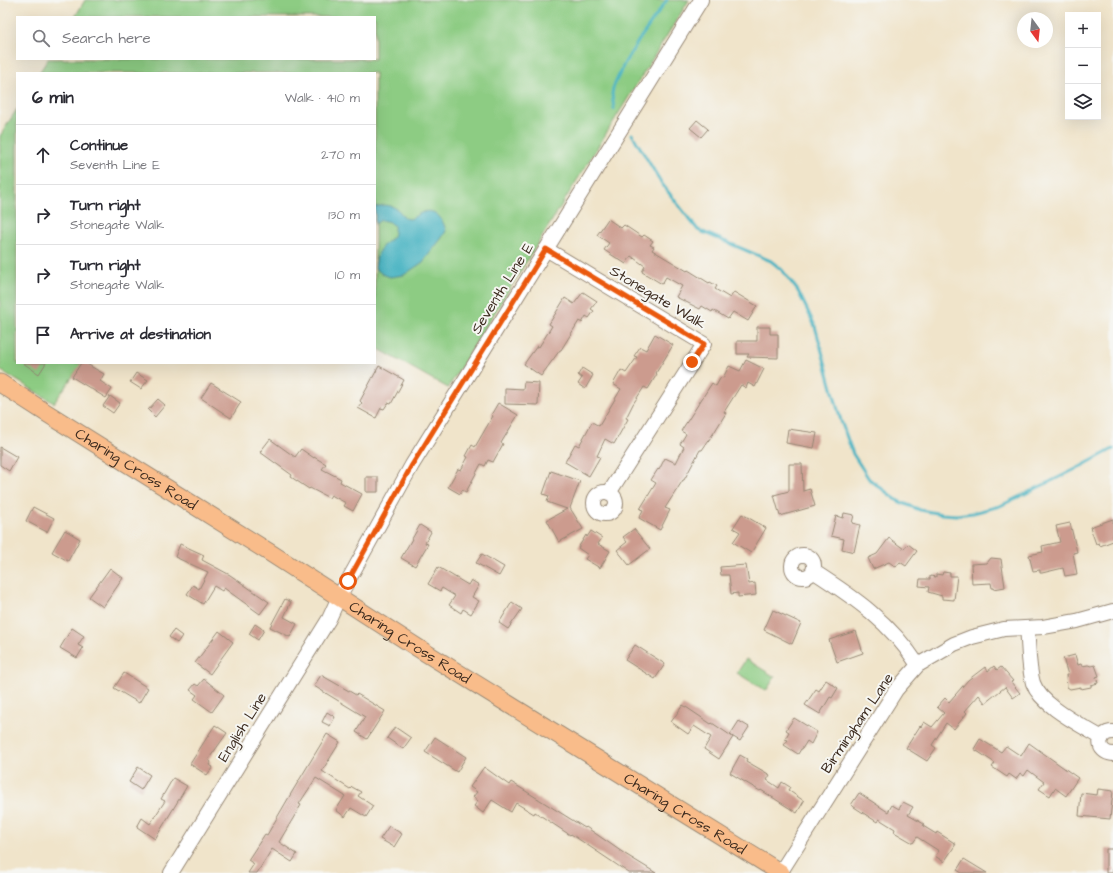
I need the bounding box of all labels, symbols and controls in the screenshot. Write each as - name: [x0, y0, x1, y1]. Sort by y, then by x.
- north arrow: [1017, 12, 1053, 48]
- map controls: [1065, 12, 1101, 120]
- button: +: [1065, 12, 1101, 48]
- search box: [16, 16, 376, 60]
- icon: search: [30, 27, 52, 49]
- text: Search here: [62, 28, 151, 49]
- button: −: [1065, 48, 1101, 84]
- button: layers: [1065, 84, 1101, 120]
- text: 6 min: [32, 86, 74, 110]
- text: Walk · 410 m: [285, 89, 360, 107]
- text: Continue: [70, 135, 128, 156]
- icon: ahead: [32, 144, 54, 166]
- text: 270 m: [321, 146, 360, 164]
- text: Seventh Line E: [70, 156, 160, 174]
- text: Turn right: [70, 195, 141, 216]
- icon: right: [32, 204, 54, 226]
- text: 130 m: [328, 206, 360, 224]
- text: Stonegate Walk: [70, 216, 164, 234]
- street label: Seventh Line E: [466, 239, 539, 338]
- text: Turn right: [70, 255, 141, 276]
- street label: Stonegate Walk: [605, 260, 710, 335]
- icon: right: [32, 264, 54, 286]
- text: 10 m: [335, 266, 360, 284]
- text: Stonegate Walk: [70, 276, 164, 294]
- icon: arrive: [32, 324, 54, 346]
- text: Arrive at destination: [70, 324, 211, 345]
- route end: [683, 353, 701, 371]
- street label: Charing Cross Road: [71, 423, 201, 516]
- route start: [339, 572, 357, 590]
- street label: Charing Cross Road: [345, 596, 475, 689]
- street label: Birmingham Lane: [816, 669, 900, 778]
- street label: English Line: [213, 689, 273, 766]
- street label: Charing Cross Road: [619, 768, 750, 860]

